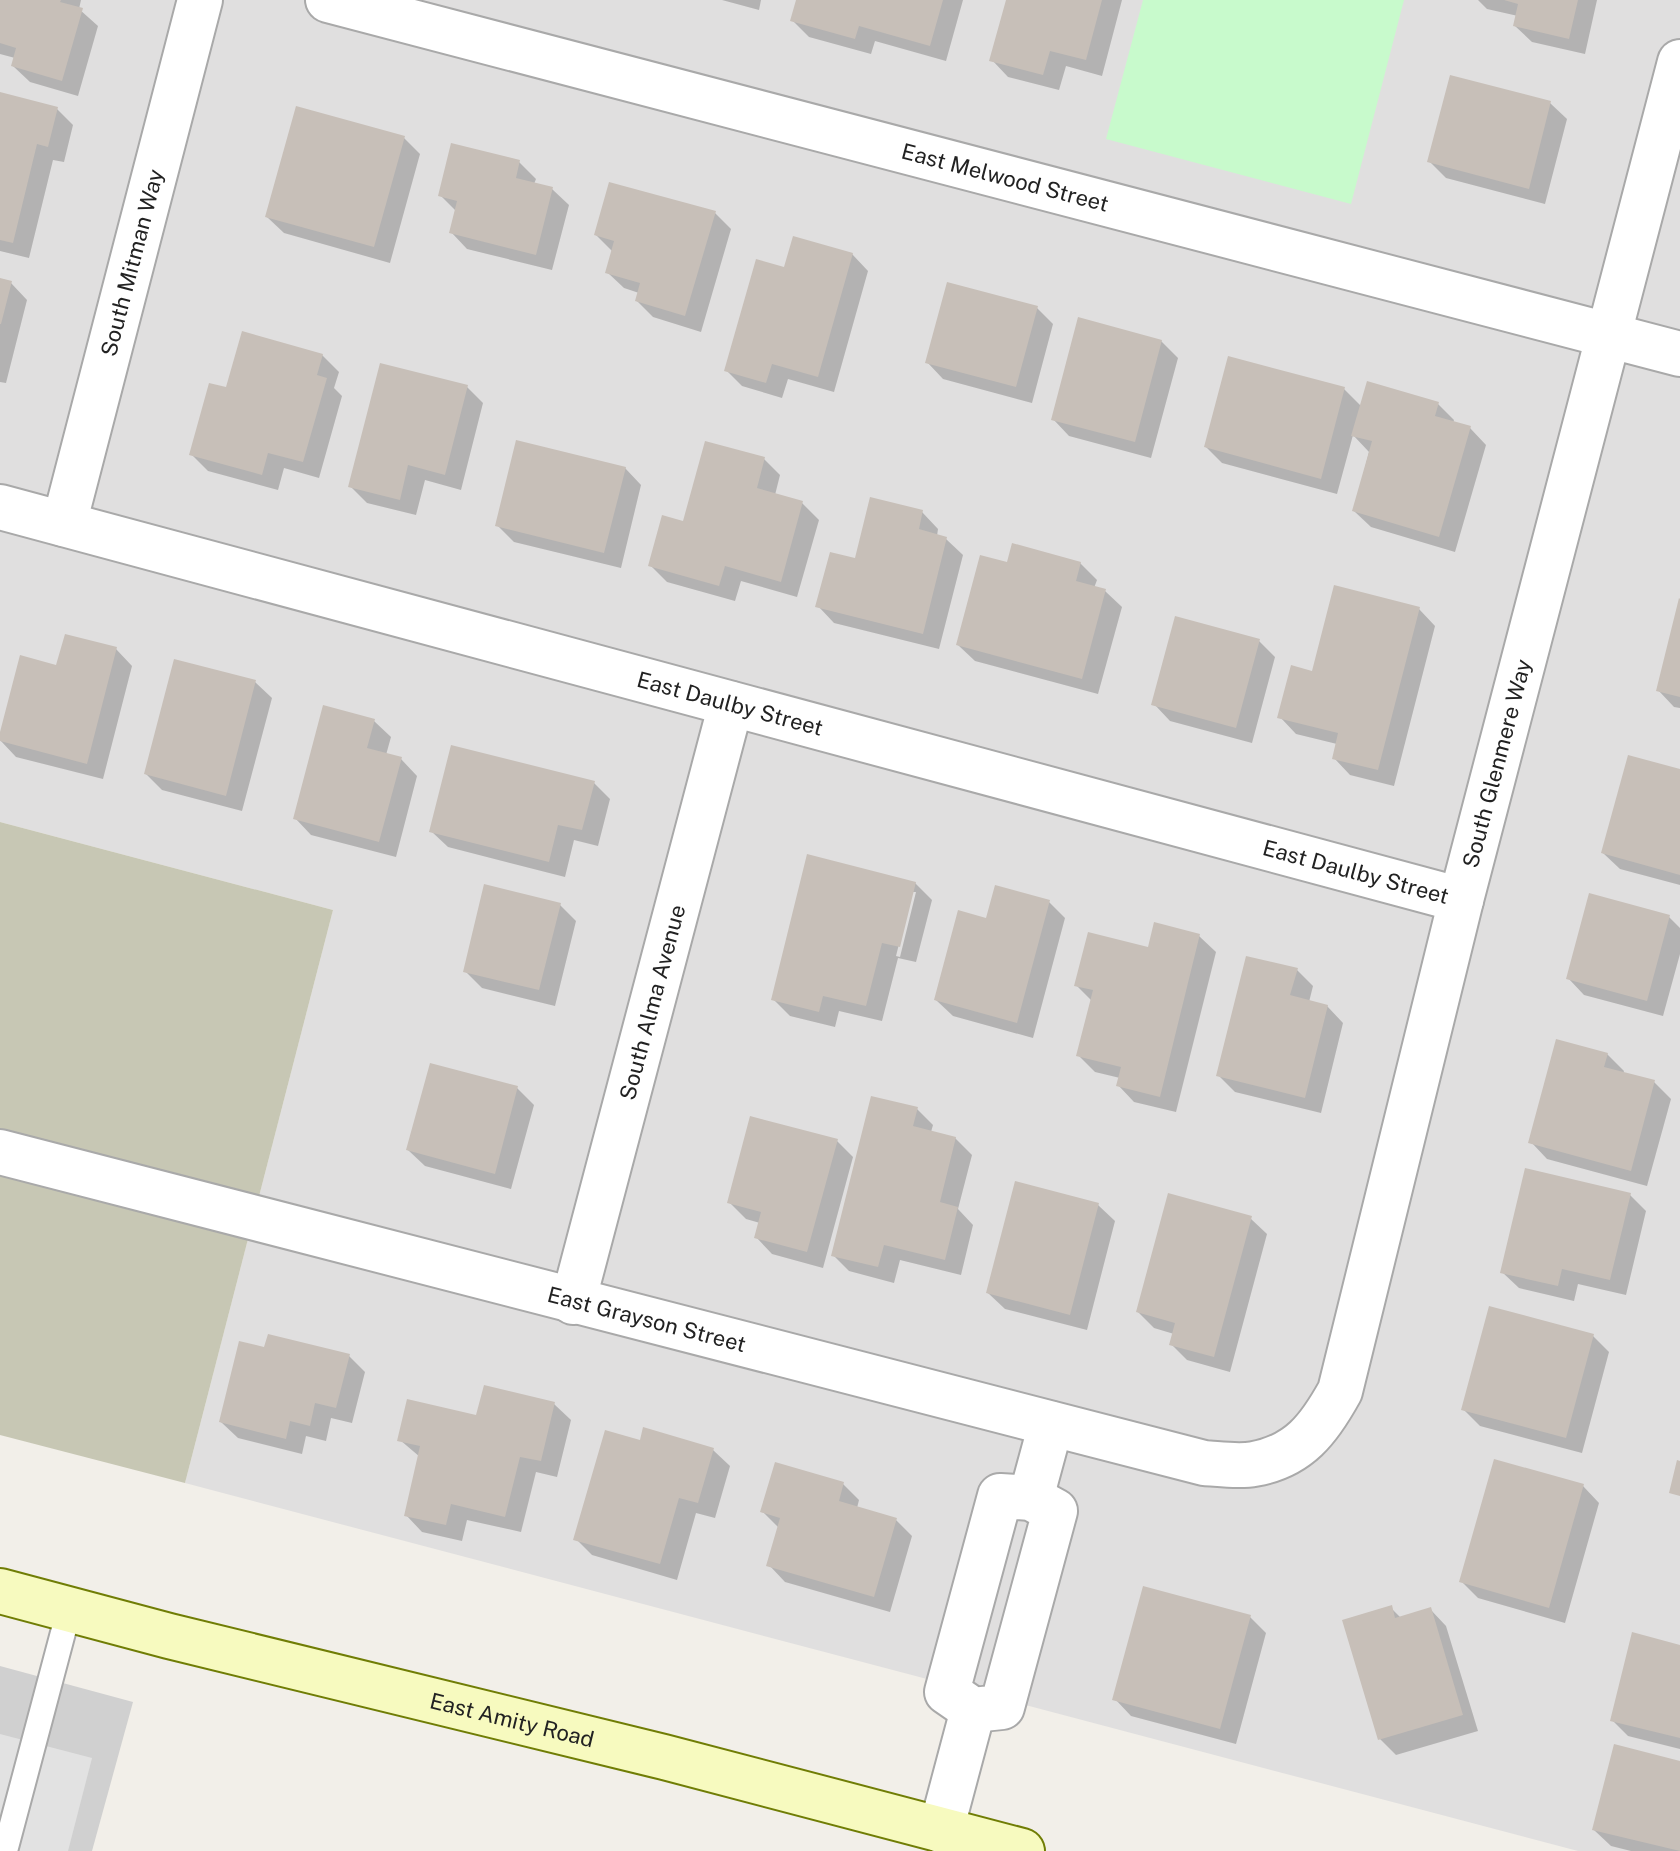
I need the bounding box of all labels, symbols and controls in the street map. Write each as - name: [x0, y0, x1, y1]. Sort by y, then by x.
- street label: East Melwood Street: [899, 138, 1112, 217]
- street label: South Mitman Way: [95, 166, 169, 359]
- street label: South Glenmere Way: [1457, 656, 1536, 871]
- street label: East Daulby Street: [634, 666, 826, 741]
- street label: East Daulby Street: [1260, 834, 1452, 909]
- street label: South Alma Avenue: [614, 902, 690, 1103]
- street label: East Grayson Street: [545, 1281, 749, 1357]
- street label: East Amity Road: [427, 1687, 597, 1752]

